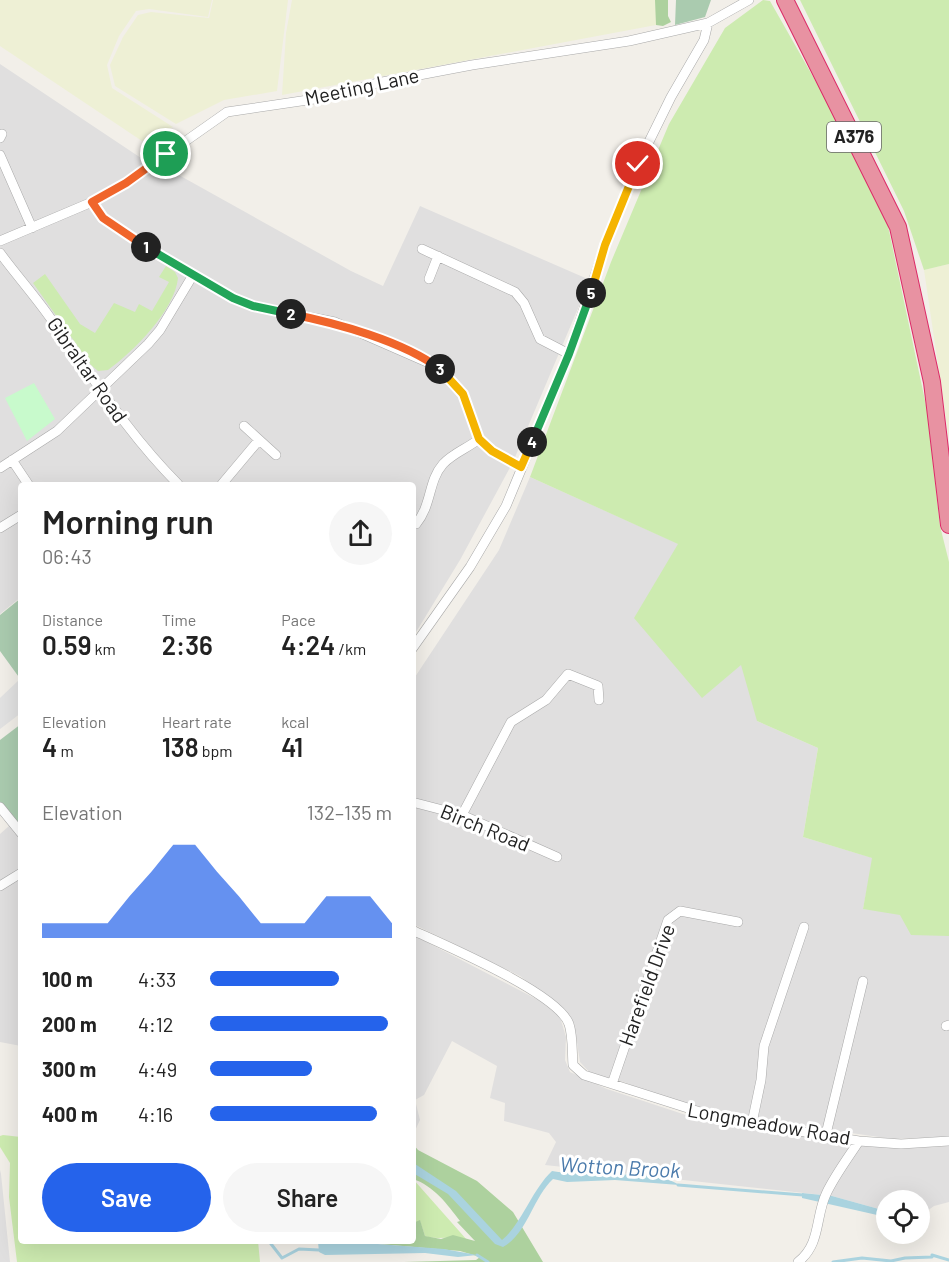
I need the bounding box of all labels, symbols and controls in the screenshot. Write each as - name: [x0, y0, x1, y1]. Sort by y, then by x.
- street label: Meeting Lane: [302, 62, 421, 110]
- road number: A376: [827, 122, 881, 152]
- pin: [140, 128, 191, 179]
- icon: arrive: [149, 137, 182, 170]
- pin: [612, 138, 663, 189]
- icon: check: [621, 147, 654, 180]
- pin: 1: [131, 232, 161, 262]
- text: 1: [143, 237, 149, 256]
- pin: 5: [576, 278, 606, 308]
- text: 5: [587, 283, 595, 302]
- pin: 2: [276, 299, 306, 329]
- text: 2: [287, 304, 295, 323]
- street label: Gibraltar Road: [43, 312, 133, 427]
- pin: 3: [425, 354, 455, 384]
- text: 3: [436, 359, 444, 378]
- pin: 4: [517, 427, 547, 457]
- text: 4: [527, 432, 537, 451]
- text: Morning run: [42, 501, 214, 541]
- button: share: [329, 502, 392, 565]
- text: 06:43: [42, 544, 92, 568]
- text: Distance: [42, 610, 103, 629]
- text: Time: [162, 610, 196, 629]
- text: Pace: [281, 610, 316, 629]
- text: 0.59: [42, 629, 91, 660]
- text: 2:36: [162, 629, 213, 660]
- text: 4:24: [281, 629, 335, 660]
- text: km: [91, 639, 116, 658]
- text: /km: [335, 639, 366, 658]
- text: Elevation: [42, 712, 106, 731]
- text: Heart rate: [162, 712, 232, 731]
- text: kcal: [281, 712, 309, 731]
- text: 4: [42, 731, 57, 762]
- text: 138: [162, 731, 199, 762]
- text: 41: [281, 731, 303, 762]
- text: m: [57, 741, 74, 760]
- text: bpm: [199, 741, 233, 760]
- street label: Birch Road: [437, 798, 534, 856]
- text: Elevation: [42, 800, 123, 824]
- text: 132–135 m: [307, 800, 392, 824]
- street label: Harefield Drive: [613, 920, 679, 1049]
- text: 100 m: [42, 967, 93, 991]
- text: 4:33: [138, 967, 176, 991]
- text: 200 m: [42, 1012, 97, 1036]
- text: 4:12: [138, 1012, 174, 1036]
- text: 300 m: [42, 1057, 96, 1081]
- text: 4:49: [138, 1057, 177, 1081]
- street label: Longmeadow Road: [686, 1097, 852, 1149]
- text: 400 m: [42, 1102, 98, 1126]
- text: 4:16: [138, 1102, 173, 1126]
- water label: Wotton Brook: [559, 1151, 682, 1182]
- button: Save: [42, 1163, 211, 1232]
- button: Share: [223, 1163, 392, 1232]
- map controls: [876, 1190, 930, 1244]
- button: locate: [876, 1190, 930, 1244]

